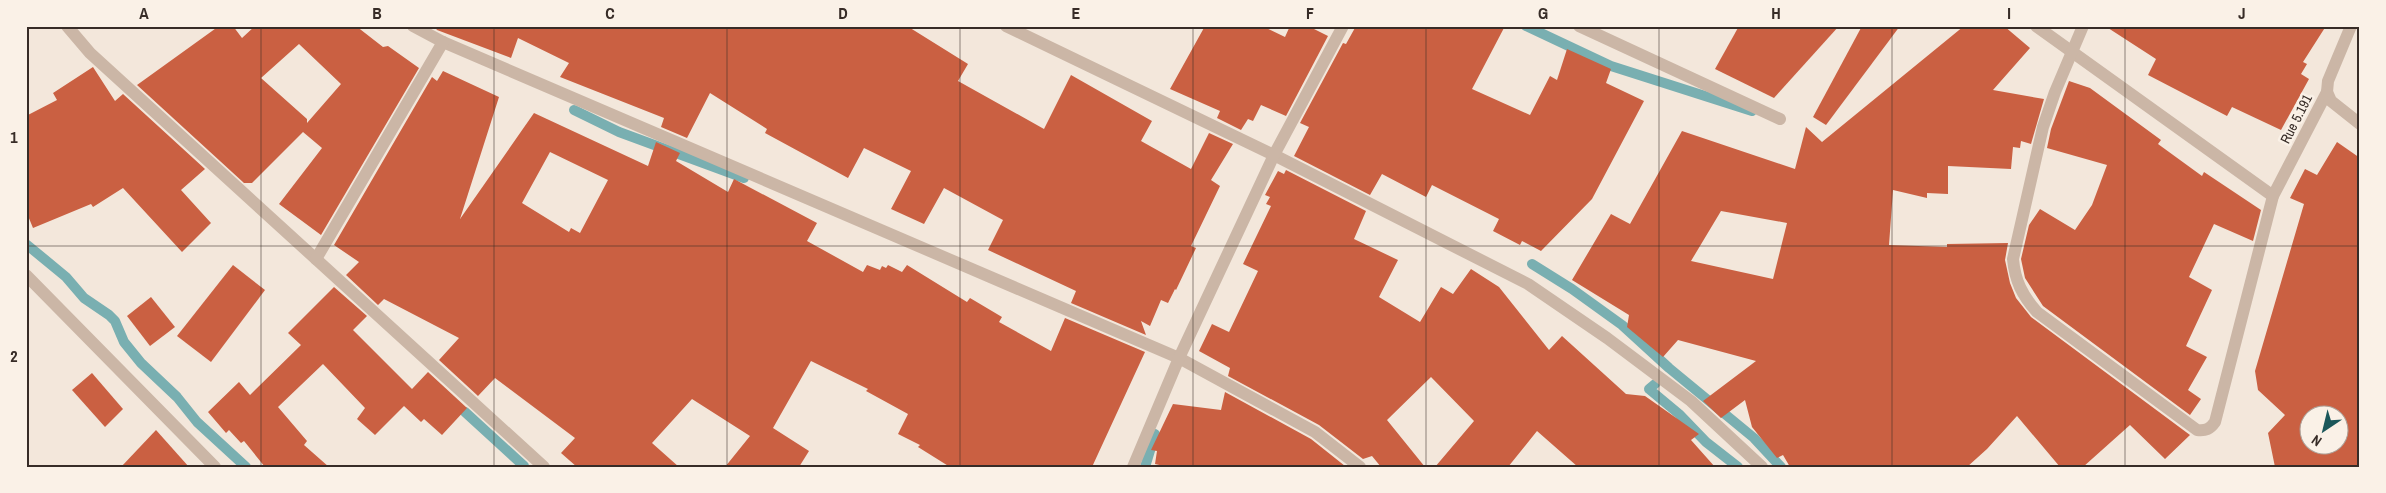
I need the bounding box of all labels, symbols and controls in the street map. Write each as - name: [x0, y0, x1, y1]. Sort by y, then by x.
- text: A: [139, 2, 149, 24]
- text: B: [372, 2, 382, 24]
- text: C: [605, 2, 615, 24]
- text: D: [838, 2, 848, 24]
- text: E: [1072, 2, 1081, 24]
- text: F: [1306, 2, 1314, 24]
- text: G: [1538, 2, 1548, 24]
- text: H: [1771, 2, 1781, 24]
- text: I: [2007, 2, 2011, 24]
- text: J: [2238, 2, 2246, 24]
- street label: Rue 5.191: [2276, 91, 2316, 147]
- text: 1: [10, 126, 18, 148]
- text: 2: [10, 345, 18, 367]
- north arrow: [2298, 406, 2348, 456]
- text: N: [2308, 431, 2325, 450]

